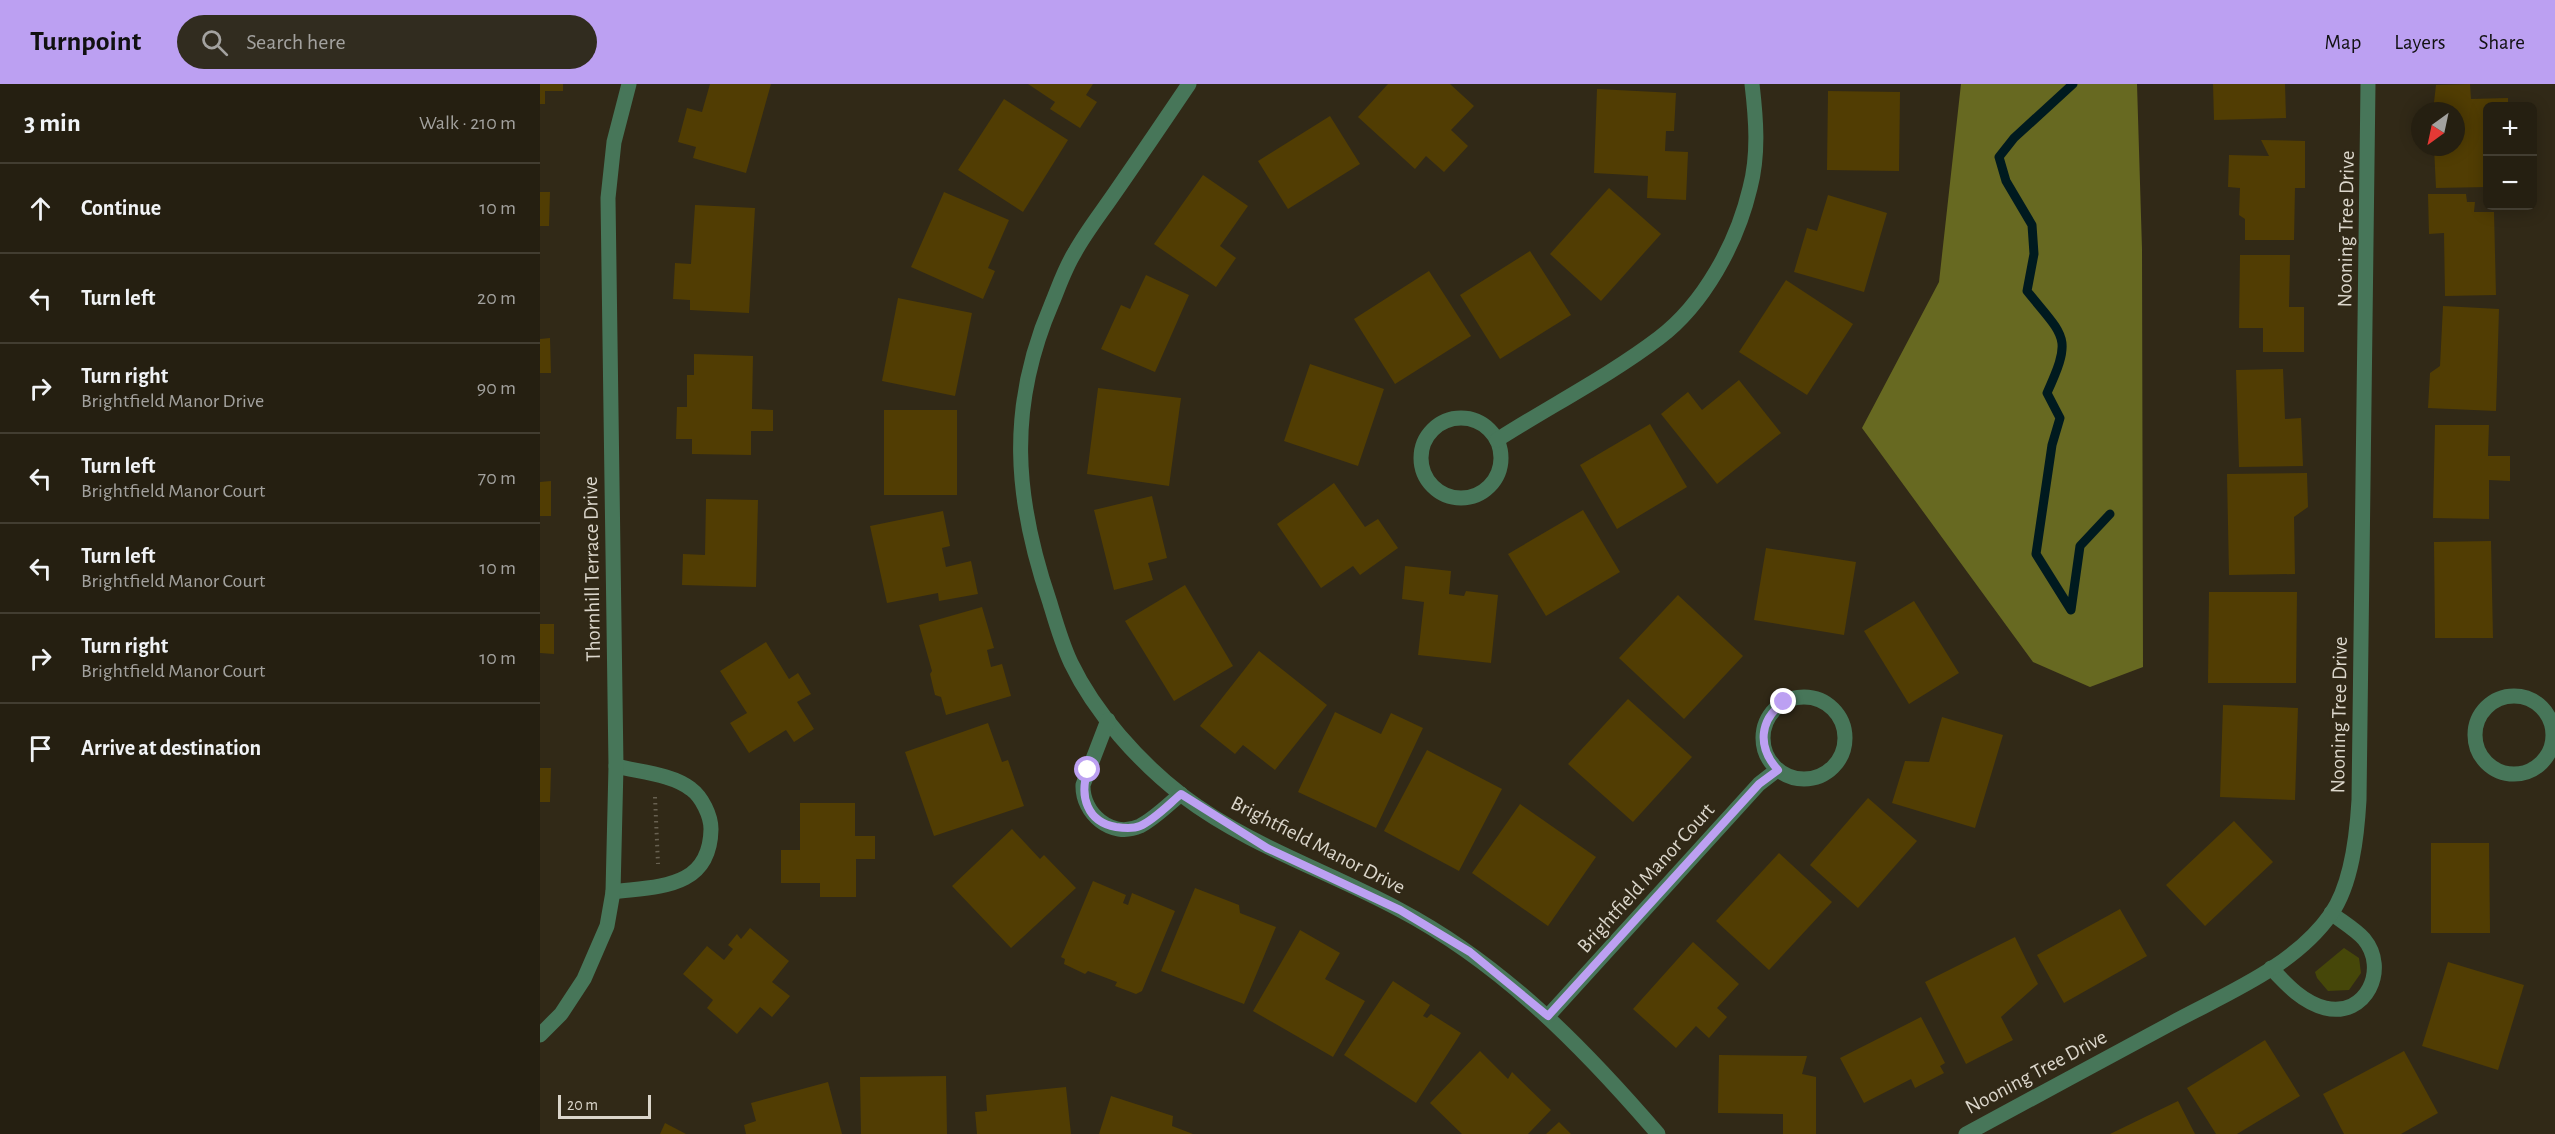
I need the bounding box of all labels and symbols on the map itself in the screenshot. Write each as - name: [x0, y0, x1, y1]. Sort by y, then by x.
- north arrow: [2411, 102, 2465, 156]
- street label: Nooning Tree Drive: [2334, 150, 2358, 308]
- street label: Thornhill Terrace Drive: [580, 476, 604, 662]
- street label: Nooning Tree Drive: [2327, 636, 2351, 794]
- route end: [1770, 688, 1796, 714]
- route start: [1074, 756, 1100, 782]
- street label: Brightfield Manor Drive: [1228, 792, 1408, 898]
- street label: Brightfield Manor Court: [1573, 799, 1719, 957]
- street label: Nooning Tree Drive: [1962, 1026, 2110, 1118]
- scale bar: [558, 1092, 651, 1120]

